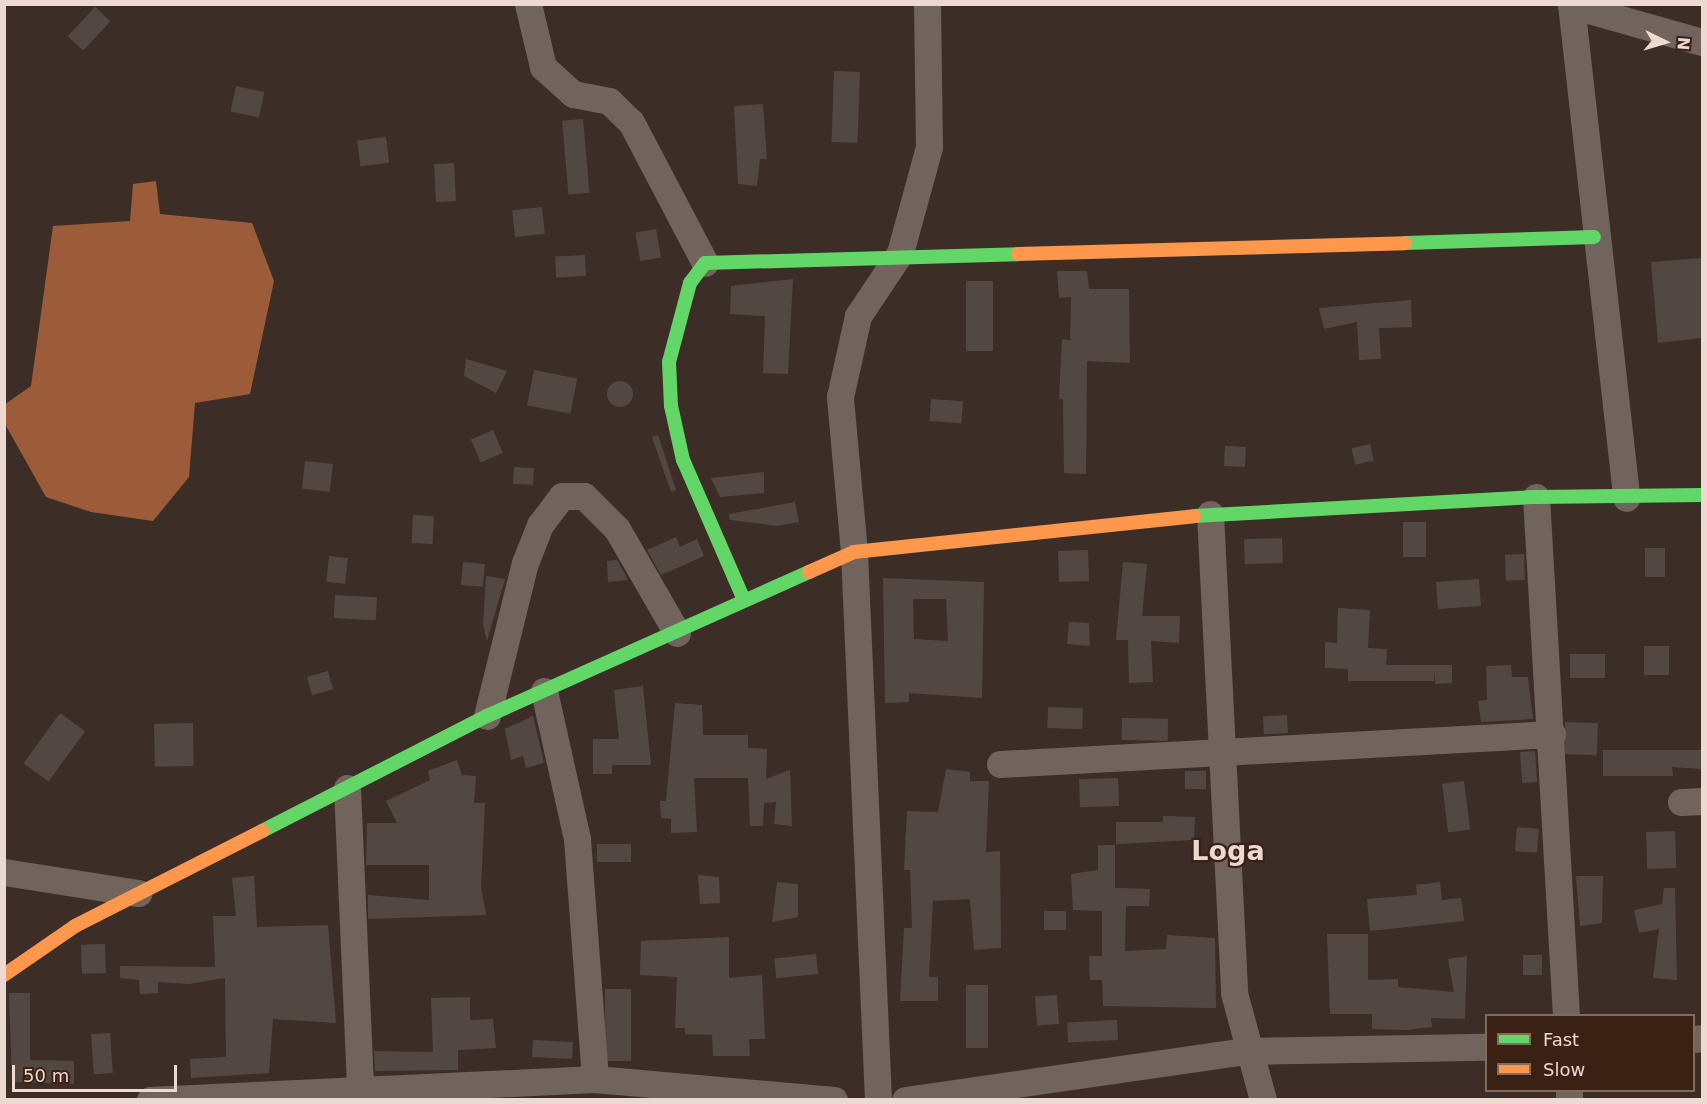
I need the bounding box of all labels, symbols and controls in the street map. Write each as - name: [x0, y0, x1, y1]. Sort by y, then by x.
- north arrow: [1635, 12, 1695, 72]
- text: N: [1673, 36, 1693, 51]
- district label: Loga: [1191, 835, 1265, 867]
- legend: [1485, 1014, 1695, 1092]
- text: Fast: [1543, 1029, 1579, 1050]
- scale bar: [15, 1053, 180, 1091]
- text: Slow: [1543, 1059, 1585, 1080]
- text: 50 m: [23, 1065, 69, 1086]

